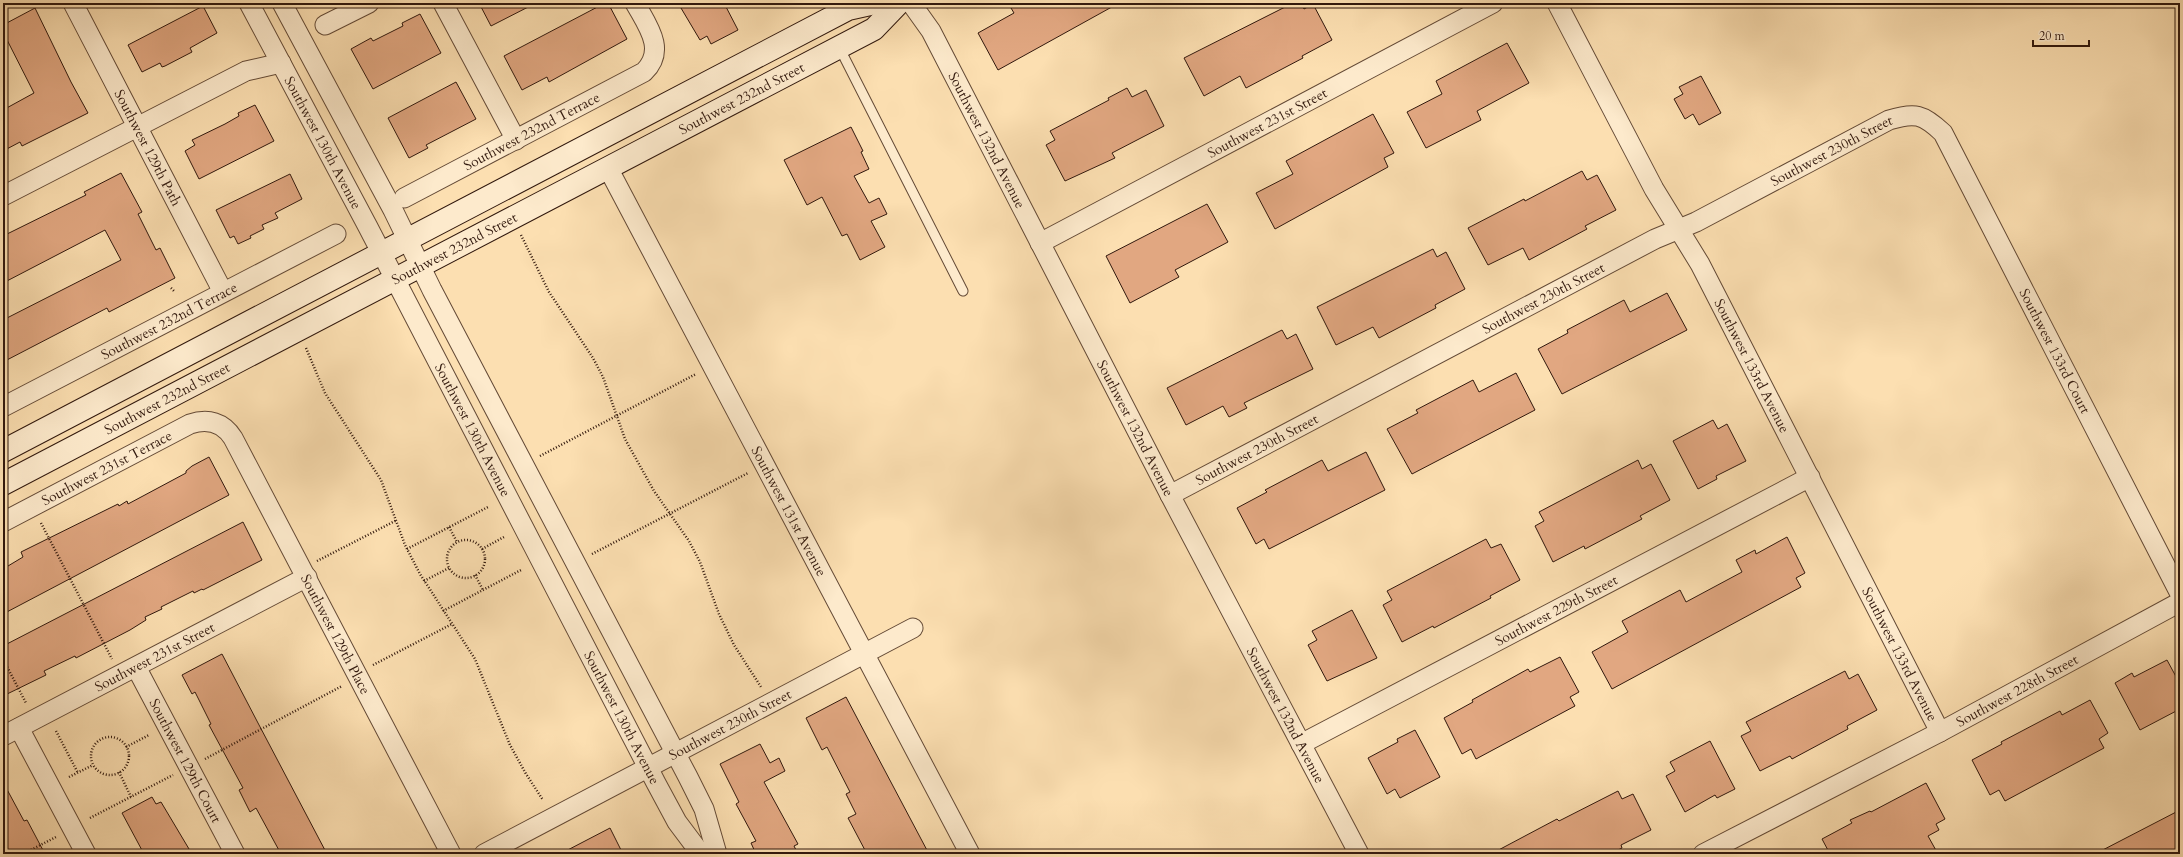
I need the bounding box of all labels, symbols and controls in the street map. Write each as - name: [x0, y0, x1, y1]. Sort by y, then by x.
- scale bar: [2033, 22, 2089, 48]
- text: 20 m: [2039, 28, 2066, 44]
- street label: Southwest 232nd Street: [675, 58, 808, 139]
- street label: Southwest 132nd Avenue: [944, 69, 1030, 212]
- street label: Southwest 130th Avenue: [280, 73, 366, 212]
- street label: Southwest 231st Street: [1204, 83, 1331, 163]
- street label: Southwest 129th Path: [110, 86, 186, 210]
- street label: Southwest 232nd Terrace: [460, 88, 603, 175]
- street label: Southwest 230th Street: [1767, 110, 1895, 191]
- street label: Southwest 232nd Street: [388, 208, 521, 289]
- street label: Southwest 230th Street: [1479, 258, 1609, 339]
- street label: Southwest 232nd Terrace: [98, 278, 241, 365]
- street label: Southwest 133rd Court: [2015, 285, 2095, 417]
- street label: Southwest 133rd Avenue: [1709, 296, 1794, 436]
- street label: Southwest 132nd Avenue: [1092, 357, 1178, 500]
- street label: Southwest 232nd Street: [101, 358, 234, 439]
- street label: Southwest 130th Avenue: [430, 360, 515, 500]
- street label: Southwest 230th Street: [1192, 409, 1322, 490]
- street label: Southwest 231st Terrace: [38, 426, 175, 510]
- street label: Southwest 131st Avenue: [746, 443, 831, 580]
- street label: Southwest 229th Street: [1492, 570, 1621, 651]
- street label: Southwest 129th Place: [296, 571, 375, 698]
- street label: Southwest 133rd Avenue: [1857, 584, 1942, 724]
- street label: Southwest 231st Street: [91, 618, 219, 696]
- street label: Southwest 132nd Avenue: [1242, 644, 1329, 787]
- street label: Southwest 130th Avenue: [579, 648, 664, 788]
- street label: Southwest 228th Street: [1953, 650, 2082, 732]
- street label: Southwest 230th Street: [666, 685, 795, 765]
- street label: Southwest 129th Court: [145, 696, 226, 827]

